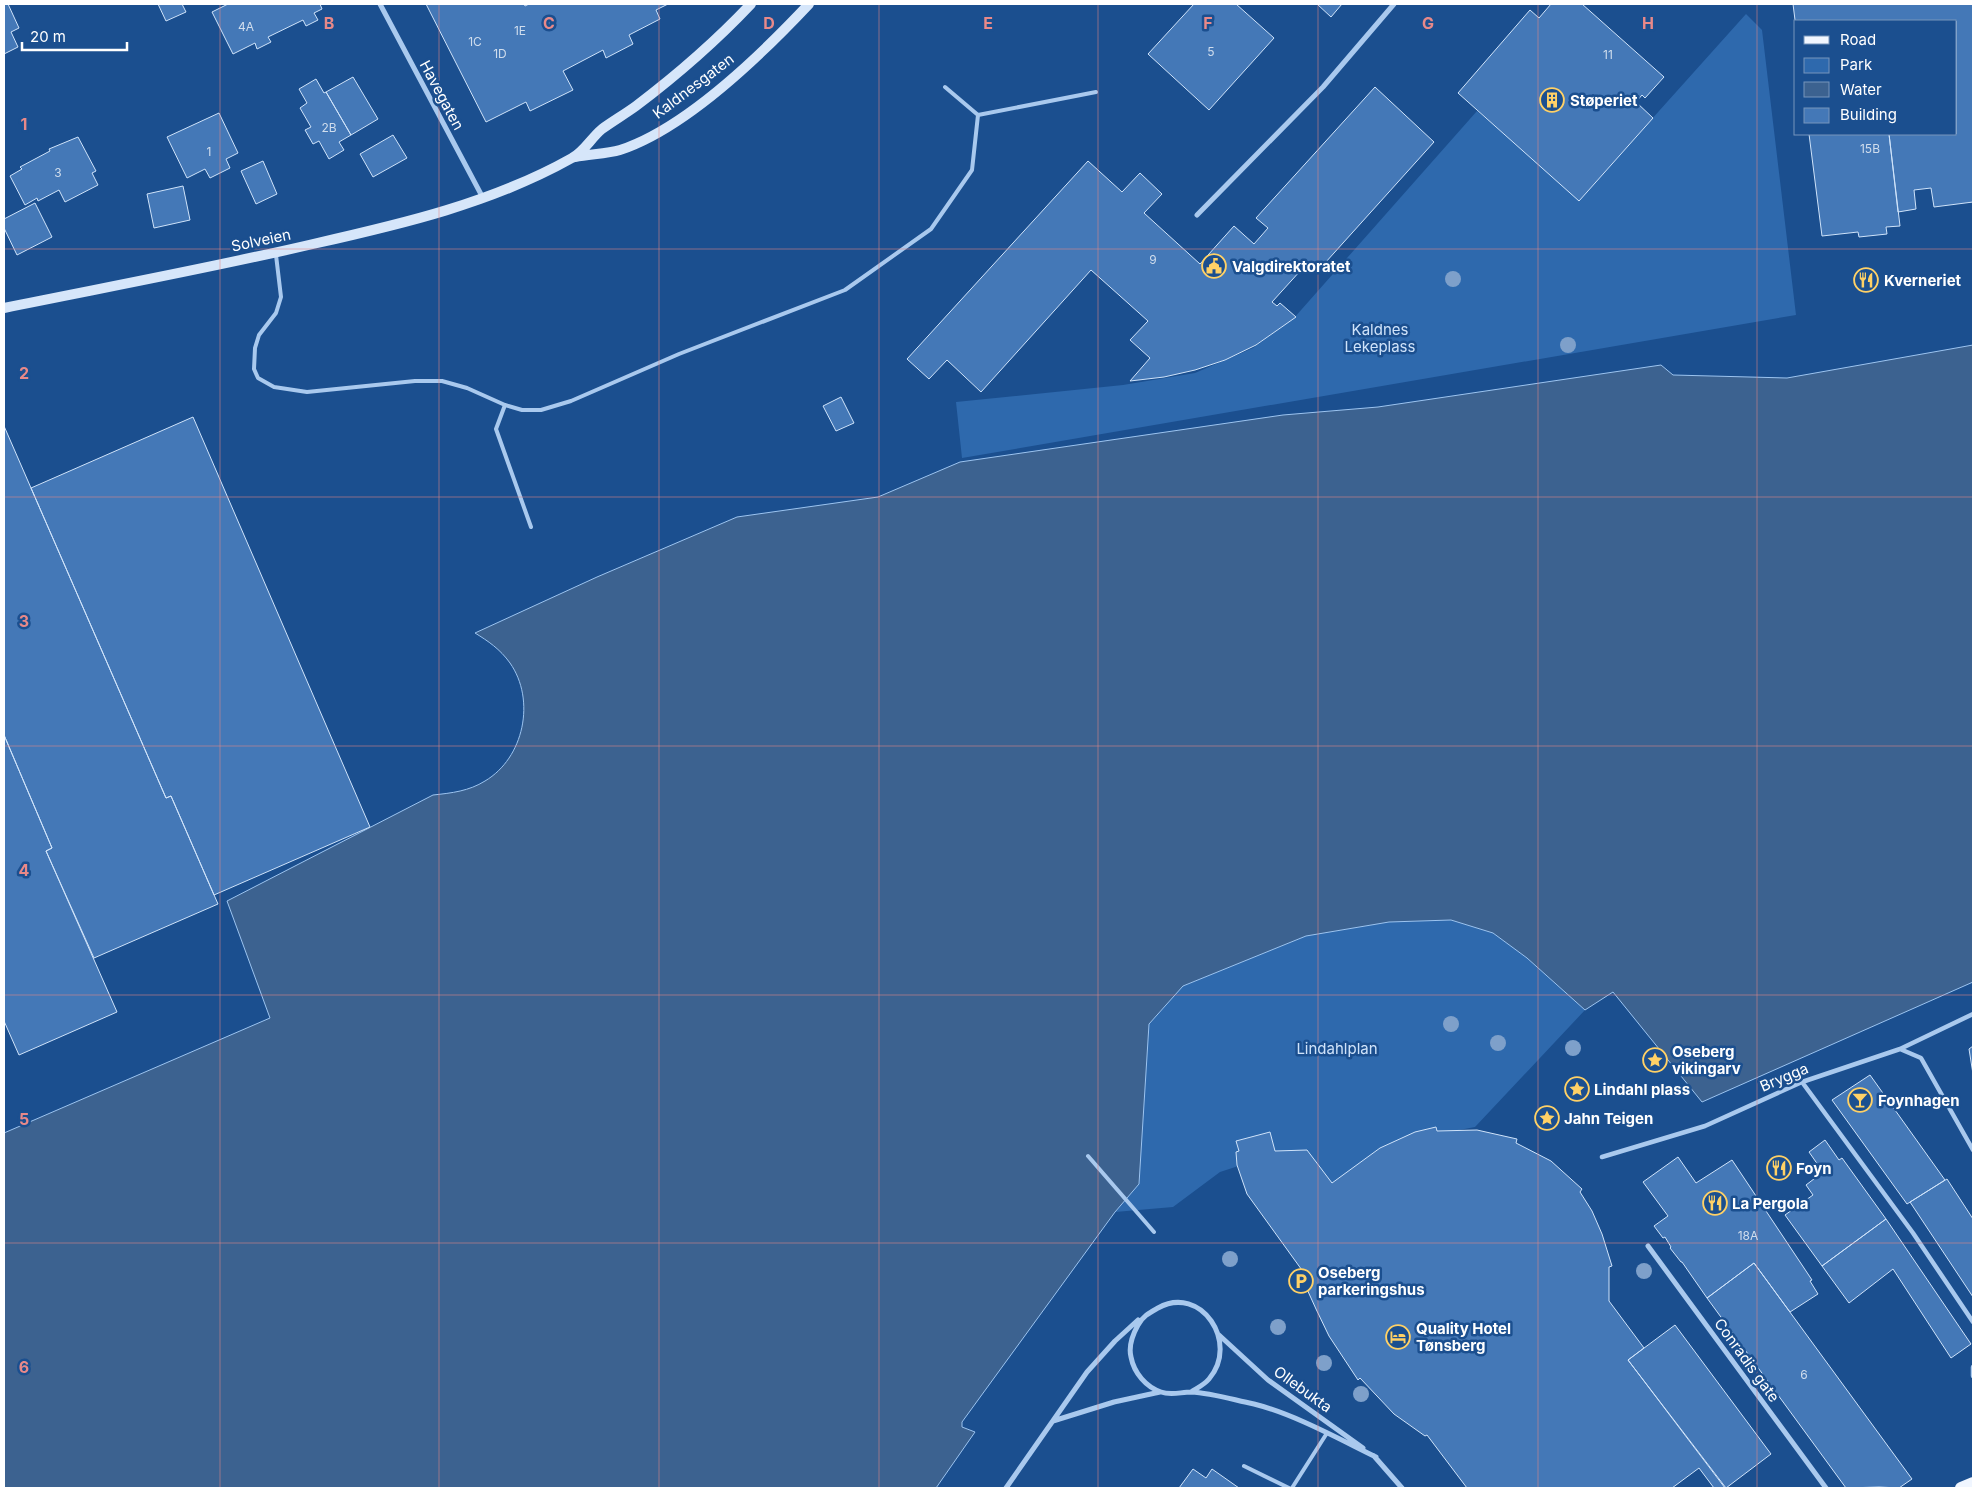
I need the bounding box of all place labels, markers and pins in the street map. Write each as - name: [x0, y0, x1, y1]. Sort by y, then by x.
- building icon: Støperiet: [1539, 87, 1565, 113]
- place label: Støperiet: [1570, 91, 1638, 110]
- public building icon: Valgdirektoratet: [1201, 253, 1227, 279]
- place label: Valgdirektoratet: [1232, 257, 1351, 276]
- restaurant icon: Kverneriet: [1853, 267, 1879, 293]
- place label: Kverneriet: [1884, 271, 1962, 290]
- place label: Oseberg vikingarv: [1672, 1042, 1741, 1078]
- place icon: Oseberg vikingarv: [1642, 1047, 1668, 1073]
- place icon: Lindahl plass: [1564, 1076, 1590, 1102]
- place label: Lindahl plass: [1594, 1080, 1690, 1099]
- bar icon: Foynhagen: [1847, 1087, 1873, 1113]
- place label: Foynhagen: [1878, 1091, 1959, 1110]
- place icon: Jahn Teigen: [1534, 1105, 1560, 1131]
- place label: Jahn Teigen: [1564, 1109, 1653, 1128]
- restaurant icon: Foyn: [1766, 1155, 1792, 1181]
- place label: Foyn: [1796, 1159, 1832, 1178]
- restaurant icon: La Pergola: [1702, 1190, 1728, 1216]
- place label: La Pergola: [1732, 1194, 1808, 1213]
- place label: Oseberg parkeringshus: [1318, 1263, 1425, 1299]
- parking icon: Oseberg parkeringshus: [1288, 1268, 1314, 1294]
- place label: Quality Hotel Tønsberg: [1416, 1319, 1511, 1355]
- hotel icon: Quality Hotel Tønsberg: [1385, 1324, 1411, 1350]

